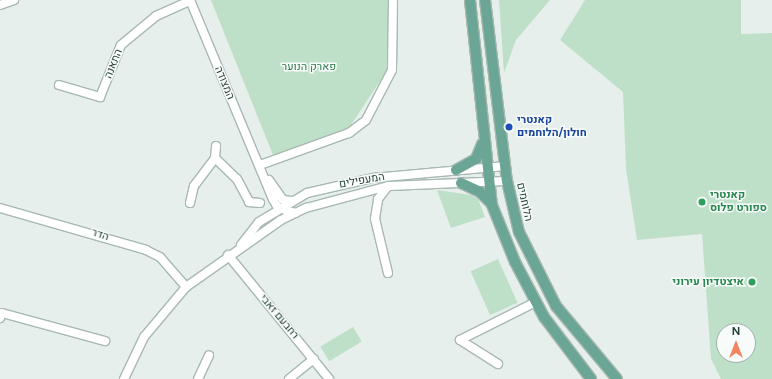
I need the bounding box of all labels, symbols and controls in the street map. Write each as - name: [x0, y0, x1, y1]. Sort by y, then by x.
- street label: התאנה: [102, 47, 126, 81]
- park label: פארק הנוער: [282, 60, 336, 74]
- street label: המצודה: [211, 64, 237, 102]
- place label: קאנטרי חולון/הלוחמים: [517, 114, 587, 140]
- marker: קאנטרי חולון/הלוחמים: [504, 122, 514, 132]
- street label: המעפילים: [338, 171, 386, 191]
- street label: הלוחמים: [513, 181, 535, 223]
- place label: קאנטרי ספורט פלוס: [710, 189, 767, 215]
- marker: קאנטרי ספורט פלוס: [697, 197, 707, 207]
- street label: הדר: [90, 226, 110, 244]
- place label: איצטדיון עירוני: [672, 275, 744, 289]
- marker: איצטדיון עירוני: [747, 277, 757, 287]
- street label: רחבעם זאבי: [257, 292, 301, 342]
- north arrow: [716, 323, 756, 363]
- text: N: [732, 325, 740, 338]

